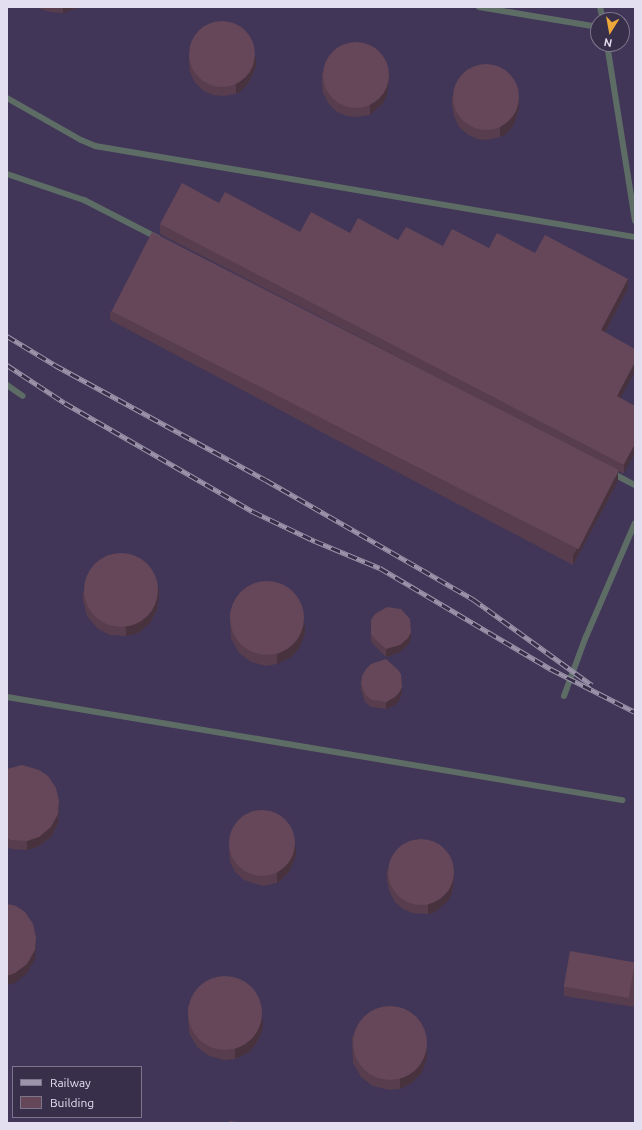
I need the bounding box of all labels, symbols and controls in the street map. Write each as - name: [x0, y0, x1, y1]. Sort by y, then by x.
- north arrow: [590, 12, 630, 52]
- text: N: [603, 36, 613, 49]
- legend: [12, 1066, 142, 1118]
- text: Railway: [50, 1076, 91, 1089]
- text: Building: [50, 1096, 94, 1109]

